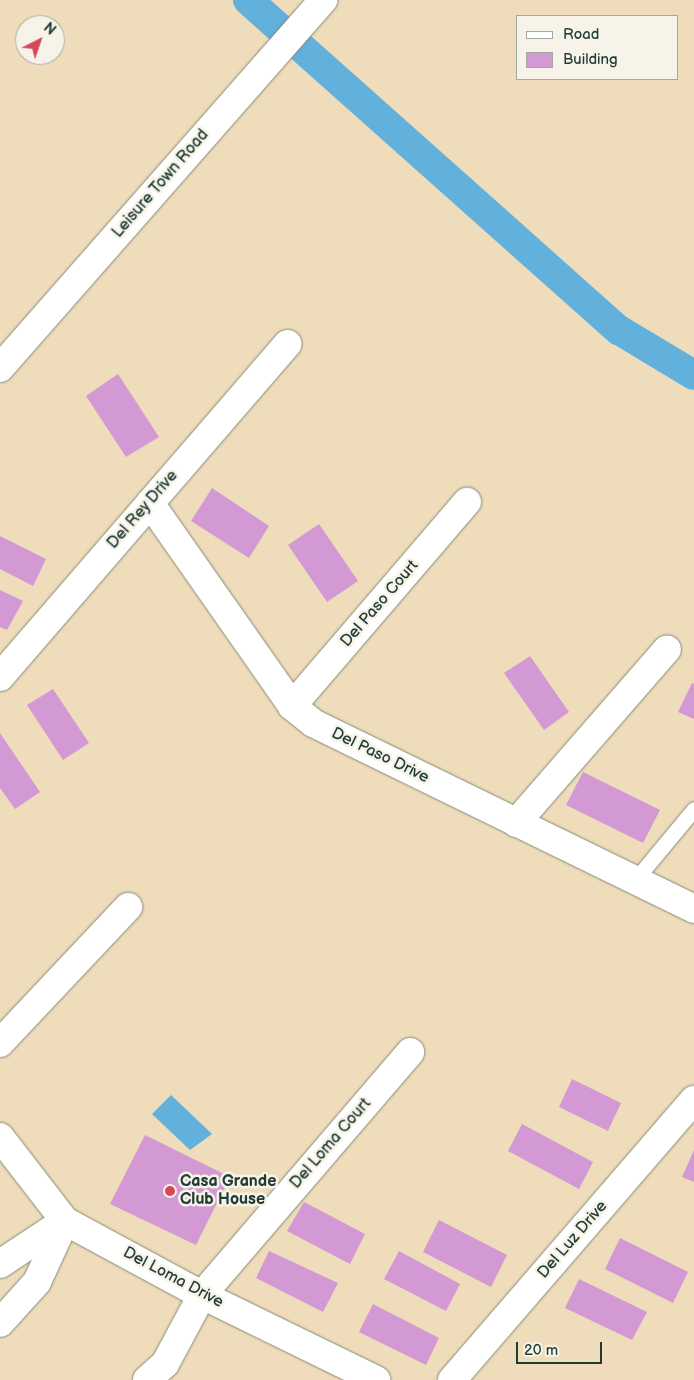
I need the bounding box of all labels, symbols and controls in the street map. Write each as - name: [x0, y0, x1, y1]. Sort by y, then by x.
- north arrow: [15, 15, 65, 65]
- legend: [516, 15, 679, 80]
- text: N: [40, 19, 59, 39]
- text: Road: [563, 25, 599, 44]
- text: Building: [563, 50, 618, 69]
- street label: Leisure Town Road: [109, 126, 213, 242]
- street label: Del Rey Drive: [103, 466, 183, 554]
- street label: Del Paso Court: [337, 557, 423, 651]
- street label: Del Paso Drive: [328, 724, 432, 788]
- street label: Del Loma Court: [287, 1095, 375, 1193]
- place label: Casa Grande Club House: [180, 1172, 276, 1210]
- marker: Casa Grande Club House: [164, 1185, 176, 1197]
- street label: Del Luz Drive: [534, 1197, 612, 1283]
- street label: Del Loma Drive: [120, 1244, 226, 1312]
- scale bar: [519, 1332, 605, 1364]
- text: 20 m: [524, 1341, 558, 1360]

